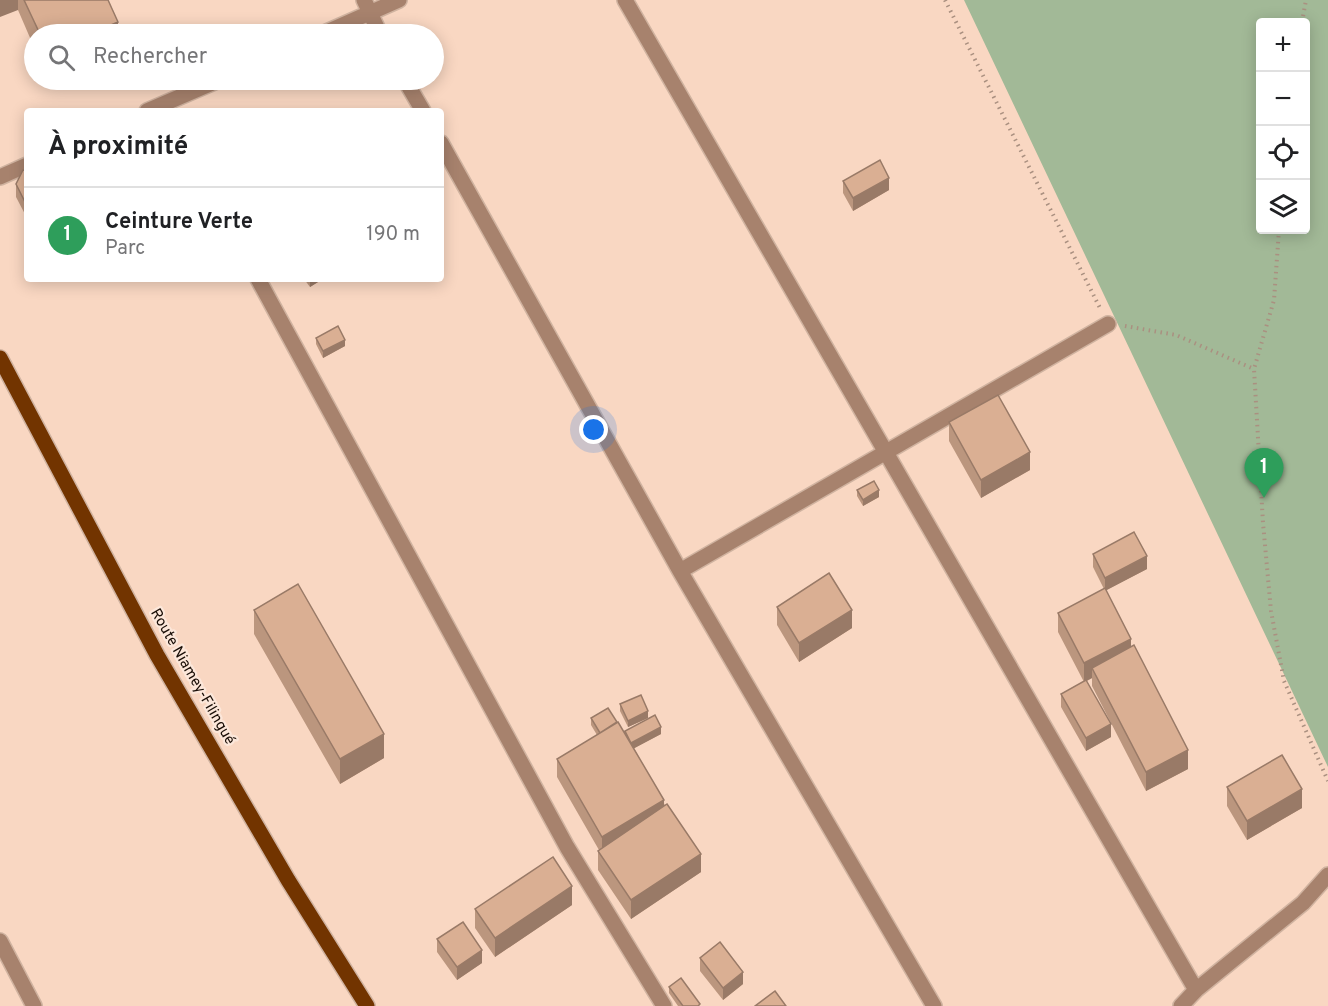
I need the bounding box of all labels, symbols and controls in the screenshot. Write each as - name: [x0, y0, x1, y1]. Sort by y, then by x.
- map controls: [1256, 18, 1310, 234]
- button: +: [1256, 18, 1310, 72]
- search box: [24, 24, 444, 90]
- icon: search: [45, 41, 78, 74]
- text: Rechercher: [93, 44, 207, 71]
- button: −: [1256, 72, 1310, 126]
- button: locate: [1256, 126, 1310, 180]
- text: À proximité: [48, 131, 188, 164]
- button: layers: [1256, 180, 1310, 234]
- text: Ceinture Verte: [105, 209, 253, 236]
- text: 1: [64, 222, 72, 248]
- text: 190 m: [366, 222, 420, 248]
- text: Parc: [105, 236, 145, 262]
- your location: [579, 415, 608, 444]
- pin: 1: [1244, 448, 1284, 498]
- street label: Route Niamey-Filingué: [145, 606, 239, 748]

